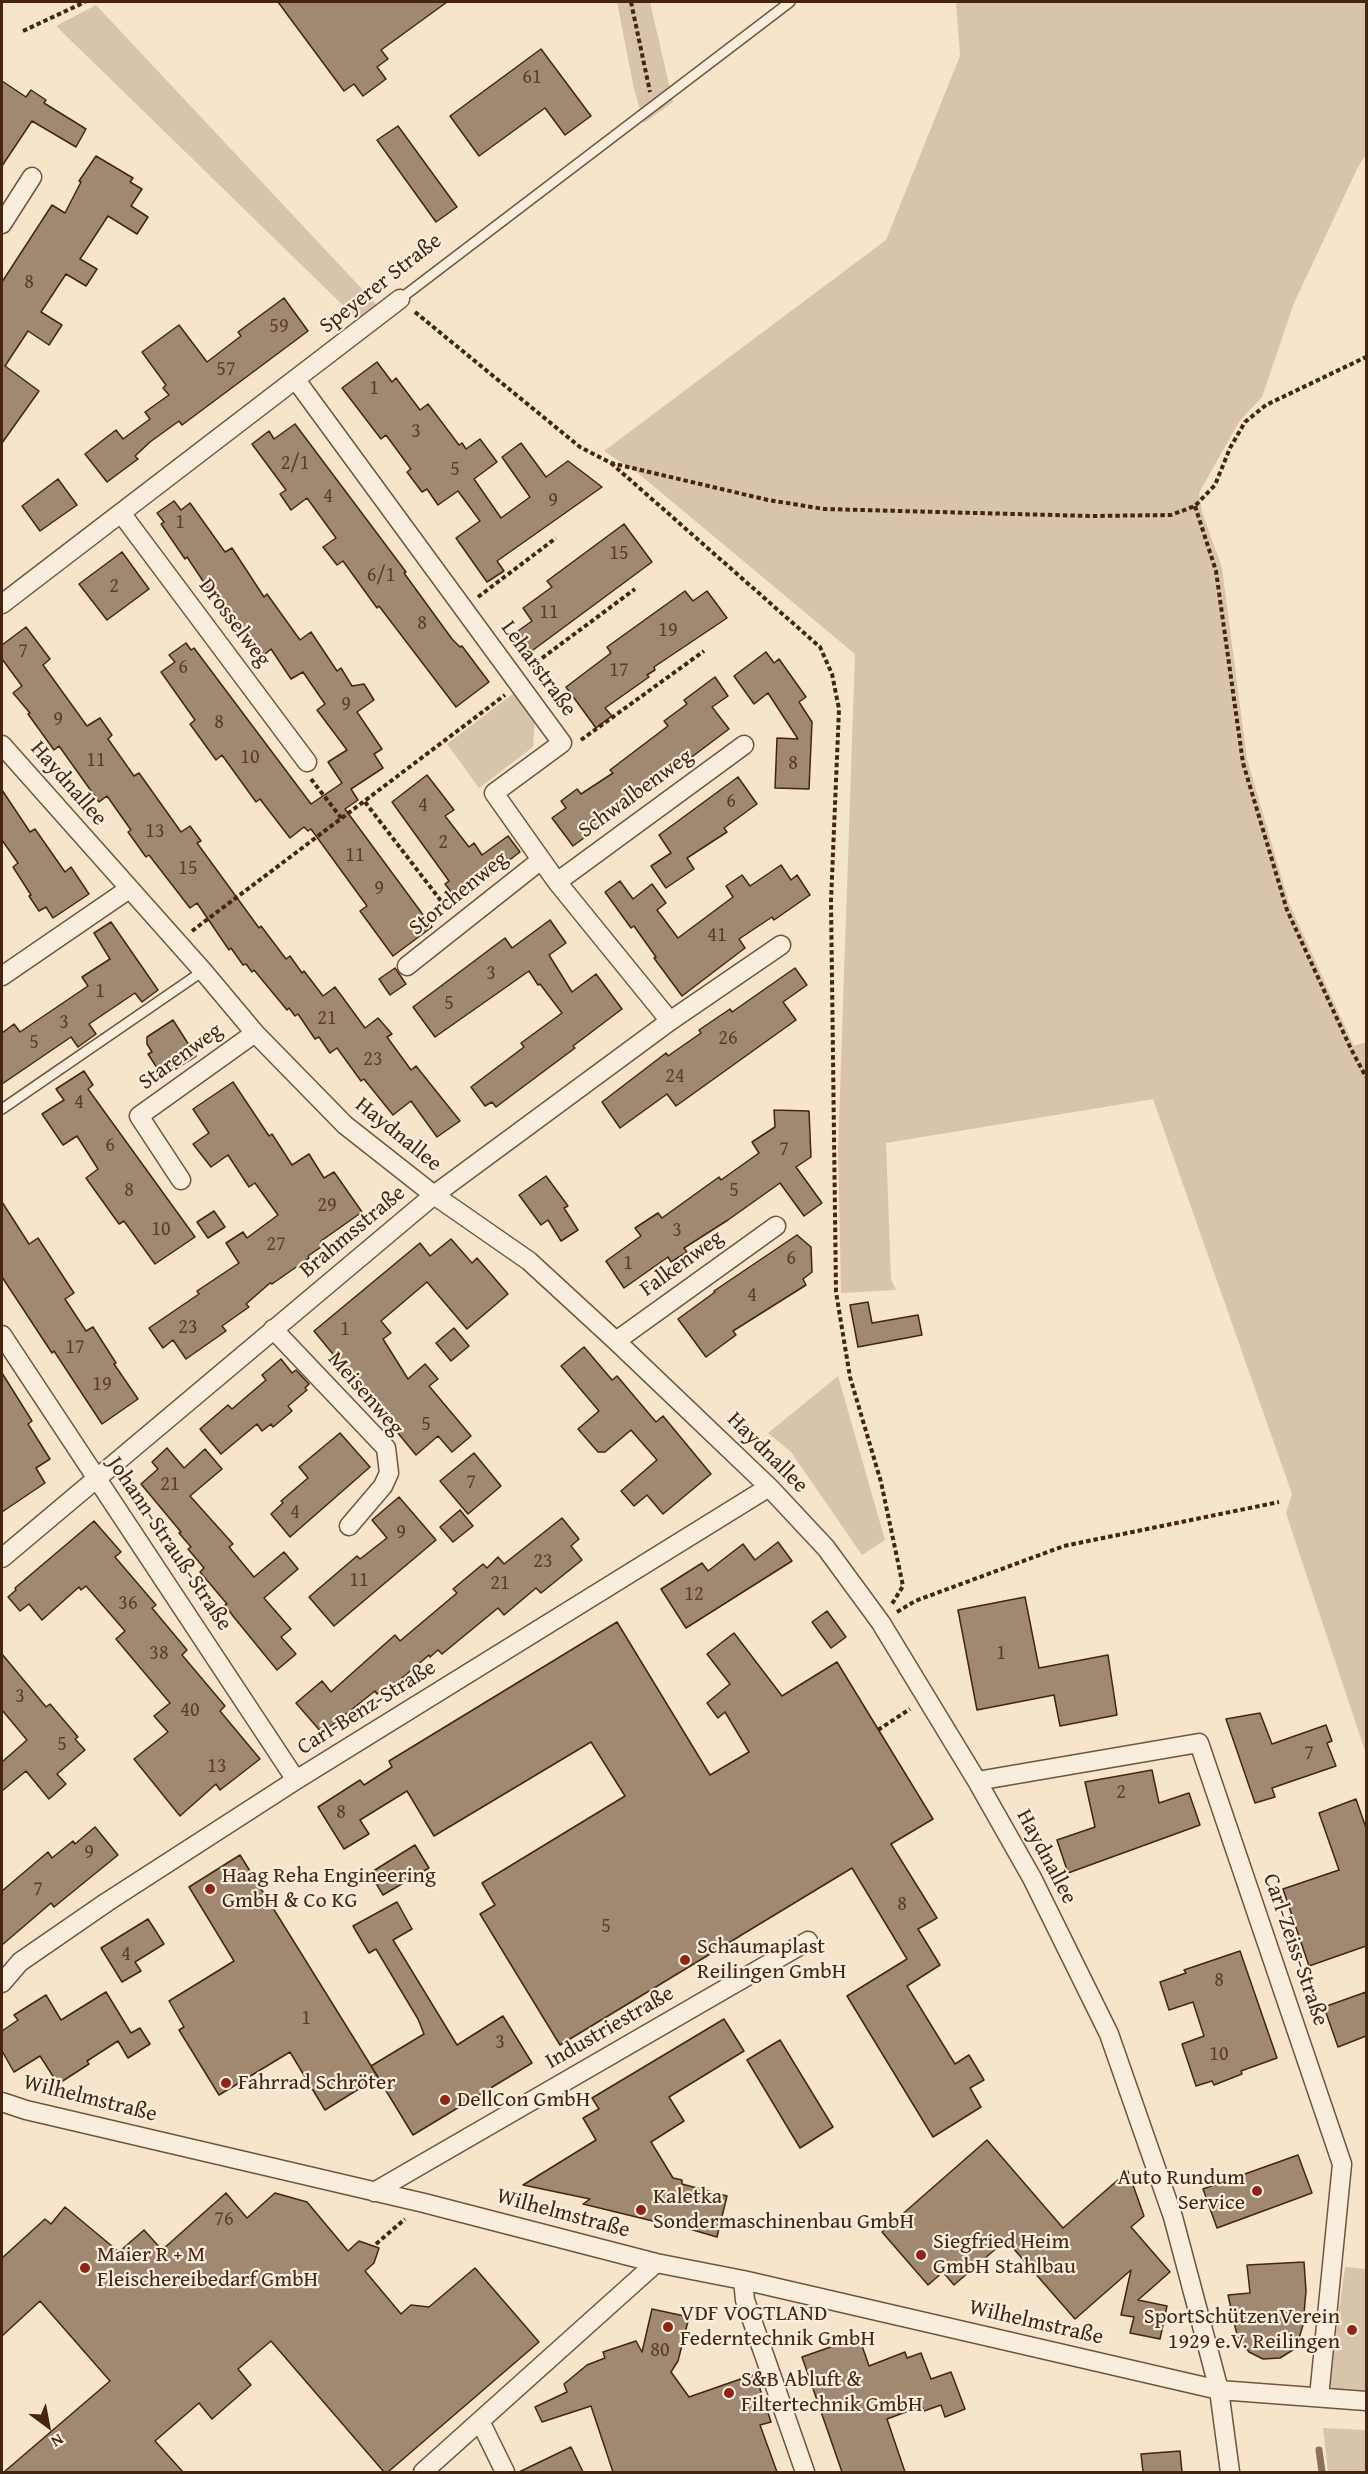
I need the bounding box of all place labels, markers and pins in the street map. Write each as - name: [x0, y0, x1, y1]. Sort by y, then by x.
- place label: Haag Reha Engineering GmbH & Co KG: [222, 1863, 436, 1915]
- marker: Haag Reha Engineering GmbH & Co KG: [203, 1882, 217, 1896]
- place label: Schaumaplast Reilingen GmbH: [697, 1934, 846, 1986]
- marker: Schaumaplast Reilingen GmbH: [678, 1953, 692, 1967]
- place label: Fahrrad Schröter: [238, 2070, 395, 2096]
- marker: Fahrrad Schröter: [219, 2076, 233, 2090]
- place label: DellCon GmbH: [457, 2087, 590, 2113]
- marker: DellCon GmbH: [438, 2093, 452, 2107]
- place label: Auto Rundum Service: [1117, 2165, 1245, 2216]
- place label: Kaletka Sondermaschinenbau GmbH: [653, 2184, 914, 2236]
- marker: Auto Rundum Service: [1250, 2184, 1264, 2198]
- marker: Kaletka Sondermaschinenbau GmbH: [634, 2203, 648, 2217]
- place label: Siegfried Heim GmbH Stahlbau: [933, 2229, 1076, 2280]
- place label: Maier R + M Fleischereibedarf GmbH: [97, 2242, 318, 2294]
- marker: Siegfried Heim GmbH Stahlbau: [914, 2248, 928, 2262]
- marker: Maier R + M Fleischereibedarf GmbH: [78, 2261, 92, 2275]
- place label: VDF VOGTLAND Federntechnik GmbH: [680, 2301, 875, 2352]
- place label: SportSchützenVerein 1929 e.V. Reilingen: [1144, 2304, 1340, 2356]
- marker: VDF VOGTLAND Federntechnik GmbH: [661, 2320, 675, 2334]
- marker: SportSchützenVerein 1929 e.V. Reilingen: [1345, 2323, 1359, 2337]
- place label: S&B Abluft & Filtertechnik GmbH: [741, 2367, 923, 2418]
- marker: S&B Abluft & Filtertechnik GmbH: [722, 2386, 736, 2400]

